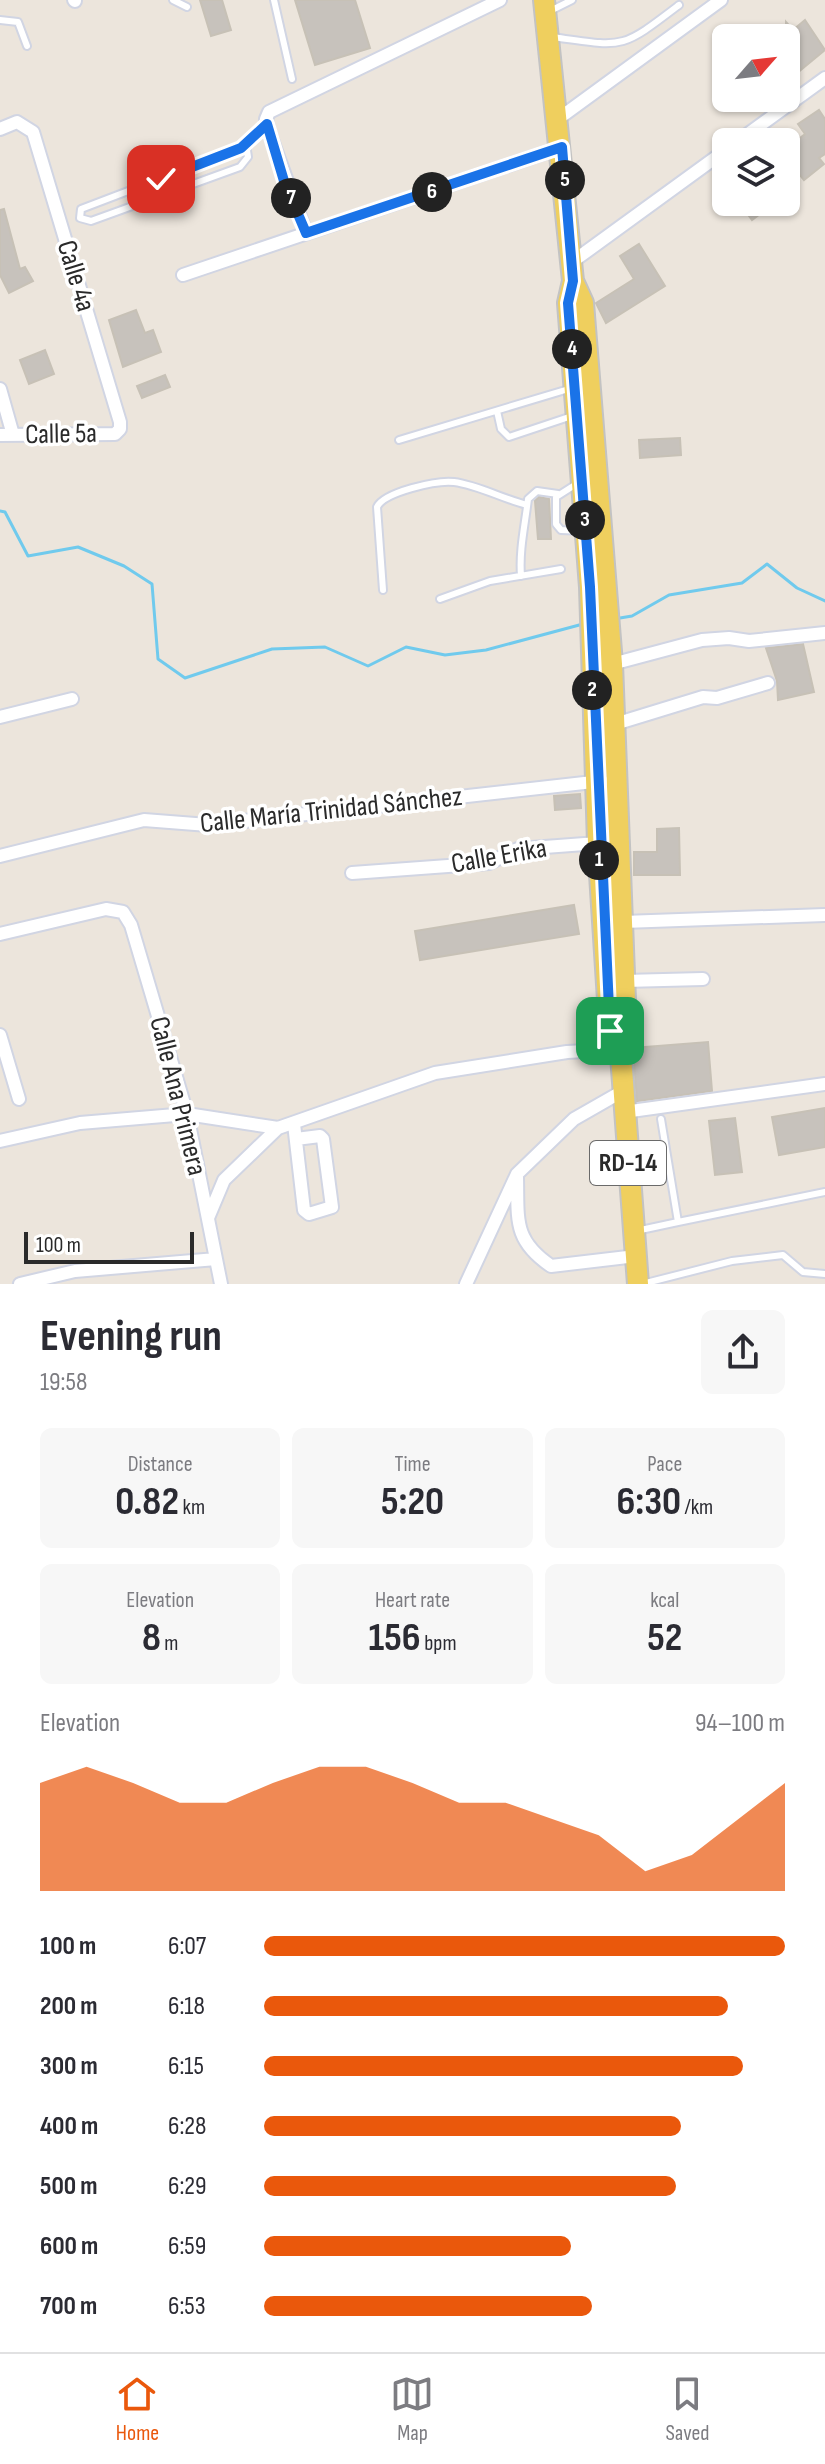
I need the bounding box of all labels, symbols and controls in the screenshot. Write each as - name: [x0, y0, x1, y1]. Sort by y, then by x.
- north arrow: [712, 24, 800, 112]
- map controls: [712, 24, 800, 216]
- button: layers: [712, 128, 800, 216]
- pin: [127, 145, 195, 213]
- icon: check: [139, 157, 183, 201]
- pin: 5: [545, 160, 585, 200]
- text: 5: [560, 166, 570, 193]
- pin: 6: [412, 172, 452, 212]
- pin: 7: [271, 178, 311, 218]
- text: 6: [427, 178, 437, 205]
- text: 7: [286, 184, 296, 211]
- street label: Calle 4a: [50, 237, 102, 315]
- pin: 4: [552, 329, 592, 369]
- text: 4: [567, 335, 577, 362]
- street label: Calle 5a: [25, 417, 97, 451]
- pin: 3: [565, 500, 605, 540]
- text: 3: [580, 506, 590, 533]
- pin: 2: [572, 670, 612, 710]
- text: 2: [587, 676, 597, 703]
- street label: Calle María Trinidad Sánchez: [198, 780, 464, 840]
- street label: Calle Erika: [449, 831, 549, 881]
- pin: 1: [579, 840, 619, 880]
- text: 1: [595, 846, 603, 873]
- pin: [576, 997, 644, 1065]
- icon: arrive: [588, 1009, 632, 1053]
- street label: Calle Ana Primera: [142, 1013, 214, 1179]
- road number: RD-14: [590, 1141, 666, 1185]
- scale bar: [24, 1228, 194, 1264]
- text: 100 m: [36, 1232, 81, 1259]
- text: Evening run: [40, 1310, 222, 1363]
- button: share: [701, 1310, 785, 1394]
- text: 19:58: [40, 1367, 87, 1398]
- text: Distance: [128, 1451, 193, 1478]
- text: Time: [394, 1451, 430, 1478]
- text: Pace: [647, 1451, 682, 1478]
- text: 0.82: [115, 1478, 179, 1526]
- text: 5:20: [381, 1478, 444, 1526]
- text: 6:30: [616, 1478, 681, 1526]
- text: km: [179, 1494, 205, 1521]
- text: /km: [681, 1494, 713, 1521]
- text: Elevation: [126, 1587, 194, 1614]
- text: Heart rate: [375, 1587, 450, 1614]
- text: kcal: [650, 1587, 679, 1614]
- text: 8: [142, 1614, 161, 1662]
- text: 156: [368, 1614, 421, 1662]
- text: 52: [647, 1614, 682, 1662]
- text: m: [161, 1630, 178, 1657]
- text: bpm: [421, 1630, 457, 1657]
- text: Elevation: [40, 1708, 120, 1739]
- text: 94–100 m: [695, 1708, 785, 1739]
- text: 100 m: [40, 1931, 96, 1962]
- text: 6:07: [168, 1931, 206, 1962]
- text: 200 m: [40, 1991, 97, 2022]
- text: 6:18: [168, 1991, 205, 2022]
- text: 300 m: [40, 2051, 98, 2082]
- text: 6:15: [168, 2051, 204, 2082]
- text: 400 m: [40, 2111, 98, 2142]
- text: 6:28: [168, 2111, 206, 2142]
- text: 500 m: [40, 2171, 97, 2202]
- text: 6:29: [168, 2171, 207, 2202]
- text: 600 m: [40, 2231, 98, 2262]
- text: 6:59: [168, 2231, 206, 2262]
- text: 700 m: [40, 2291, 97, 2322]
- text: 6:53: [168, 2291, 206, 2322]
- tab: Home: [115, 2372, 159, 2447]
- tab: Map: [390, 2372, 434, 2447]
- tab: Saved: [665, 2372, 710, 2447]

